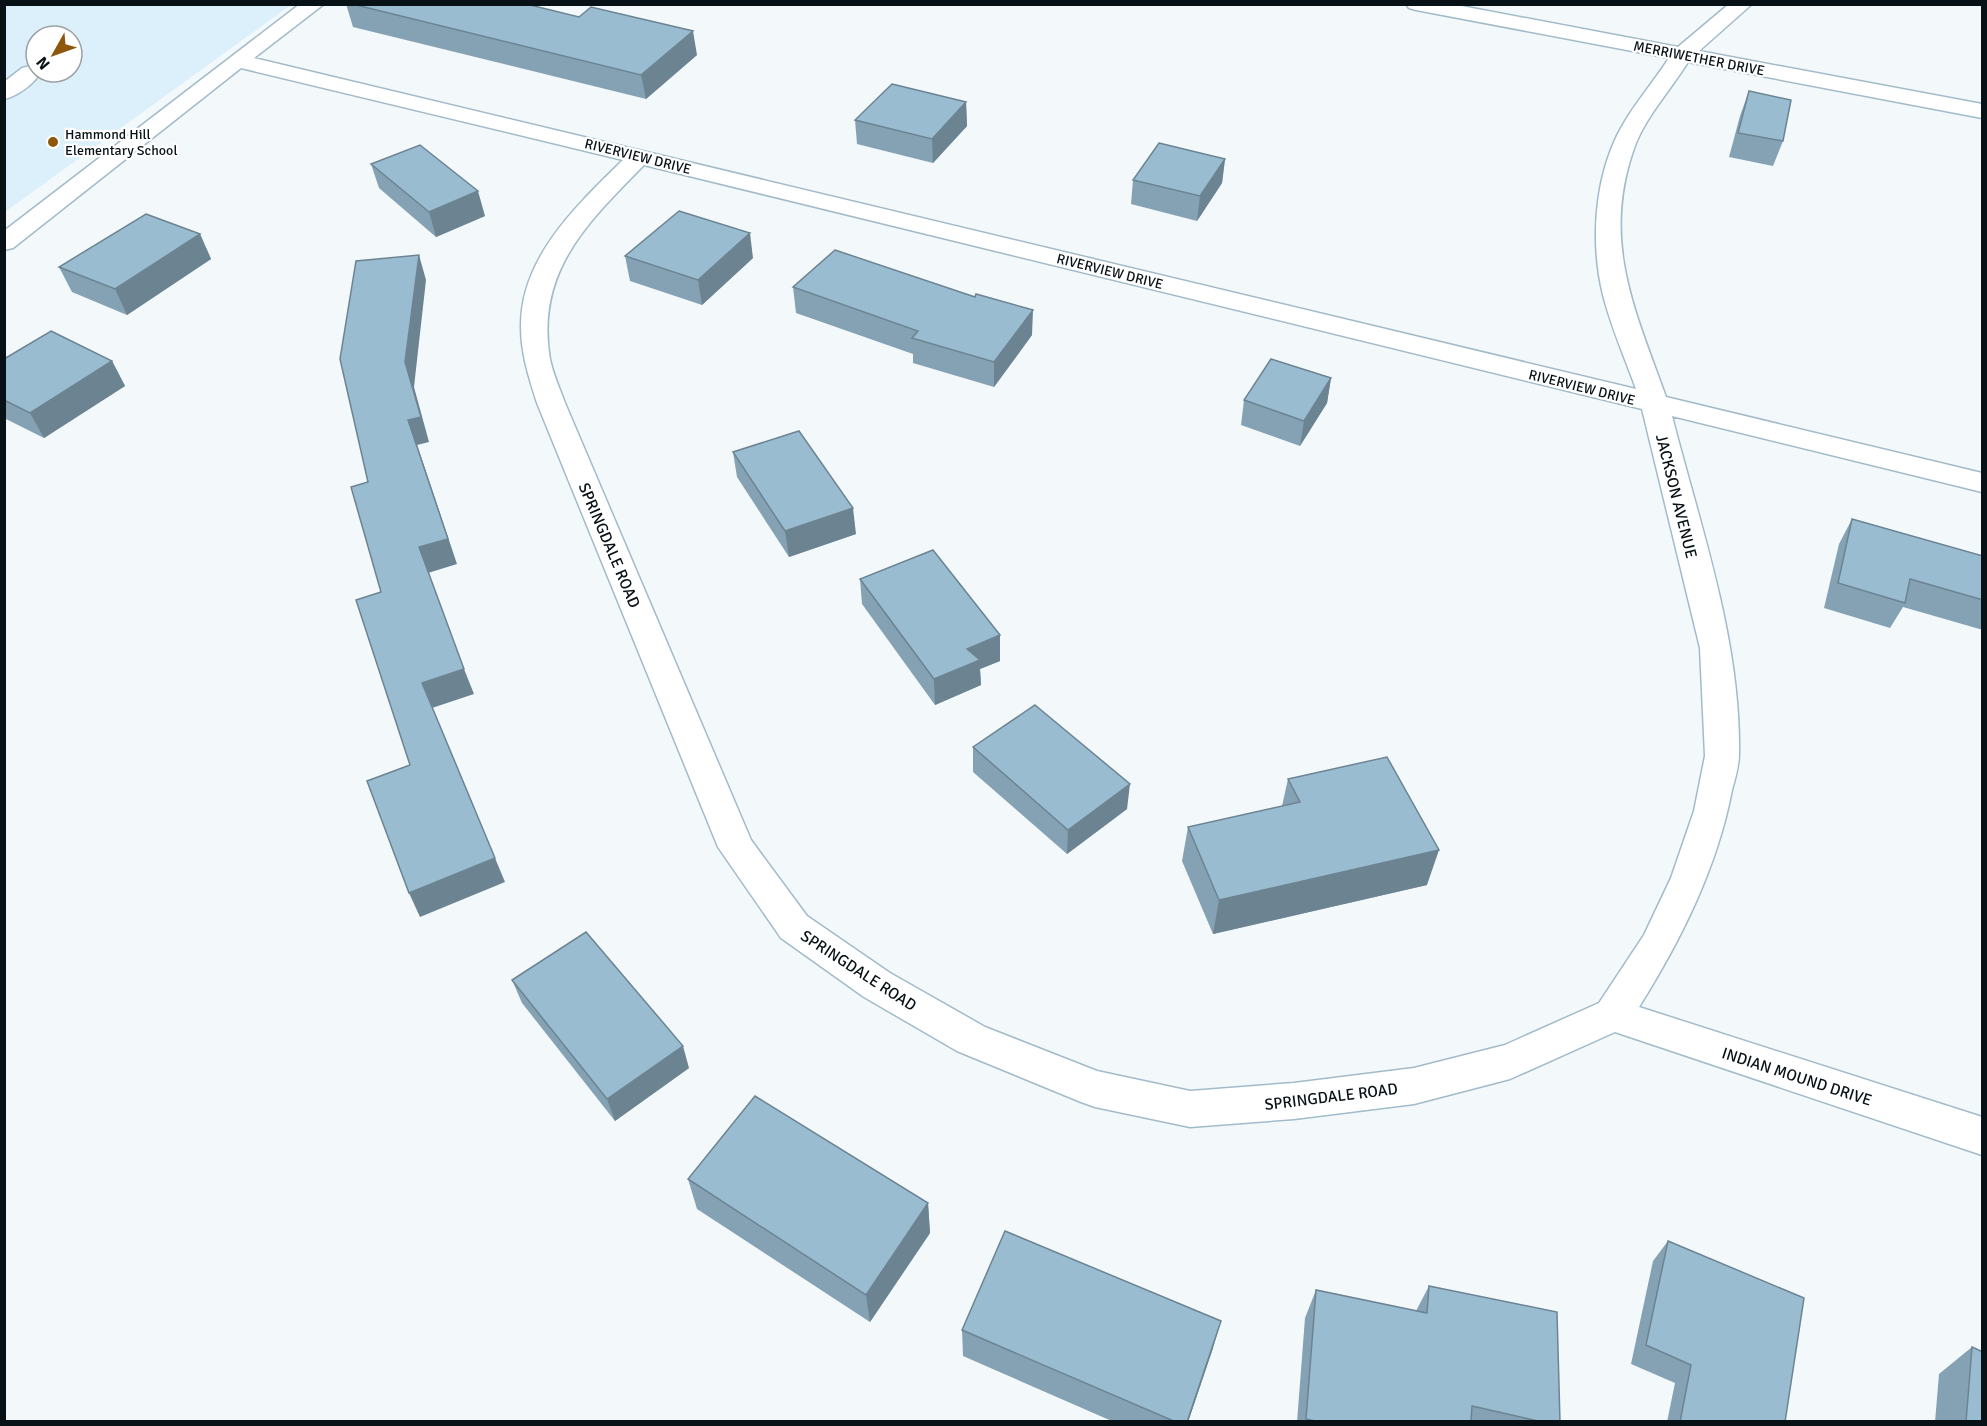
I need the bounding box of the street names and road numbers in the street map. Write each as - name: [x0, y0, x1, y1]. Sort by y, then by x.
- street label: MERRIWETHER DRIVE: [1632, 37, 1766, 80]
- street label: RIVERVIEW DRIVE: [583, 135, 693, 178]
- street label: RIVERVIEW DRIVE: [1055, 250, 1165, 293]
- street label: RIVERVIEW DRIVE: [1527, 366, 1637, 409]
- street label: JACKSON AVENUE: [1651, 432, 1701, 560]
- street label: SPRINGDALE ROAD: [574, 480, 644, 611]
- street label: SPRINGDALE ROAD: [797, 926, 920, 1016]
- street label: INDIAN MOUND DRIVE: [1719, 1043, 1874, 1111]
- street label: SPRINGDALE ROAD: [1263, 1079, 1399, 1115]

